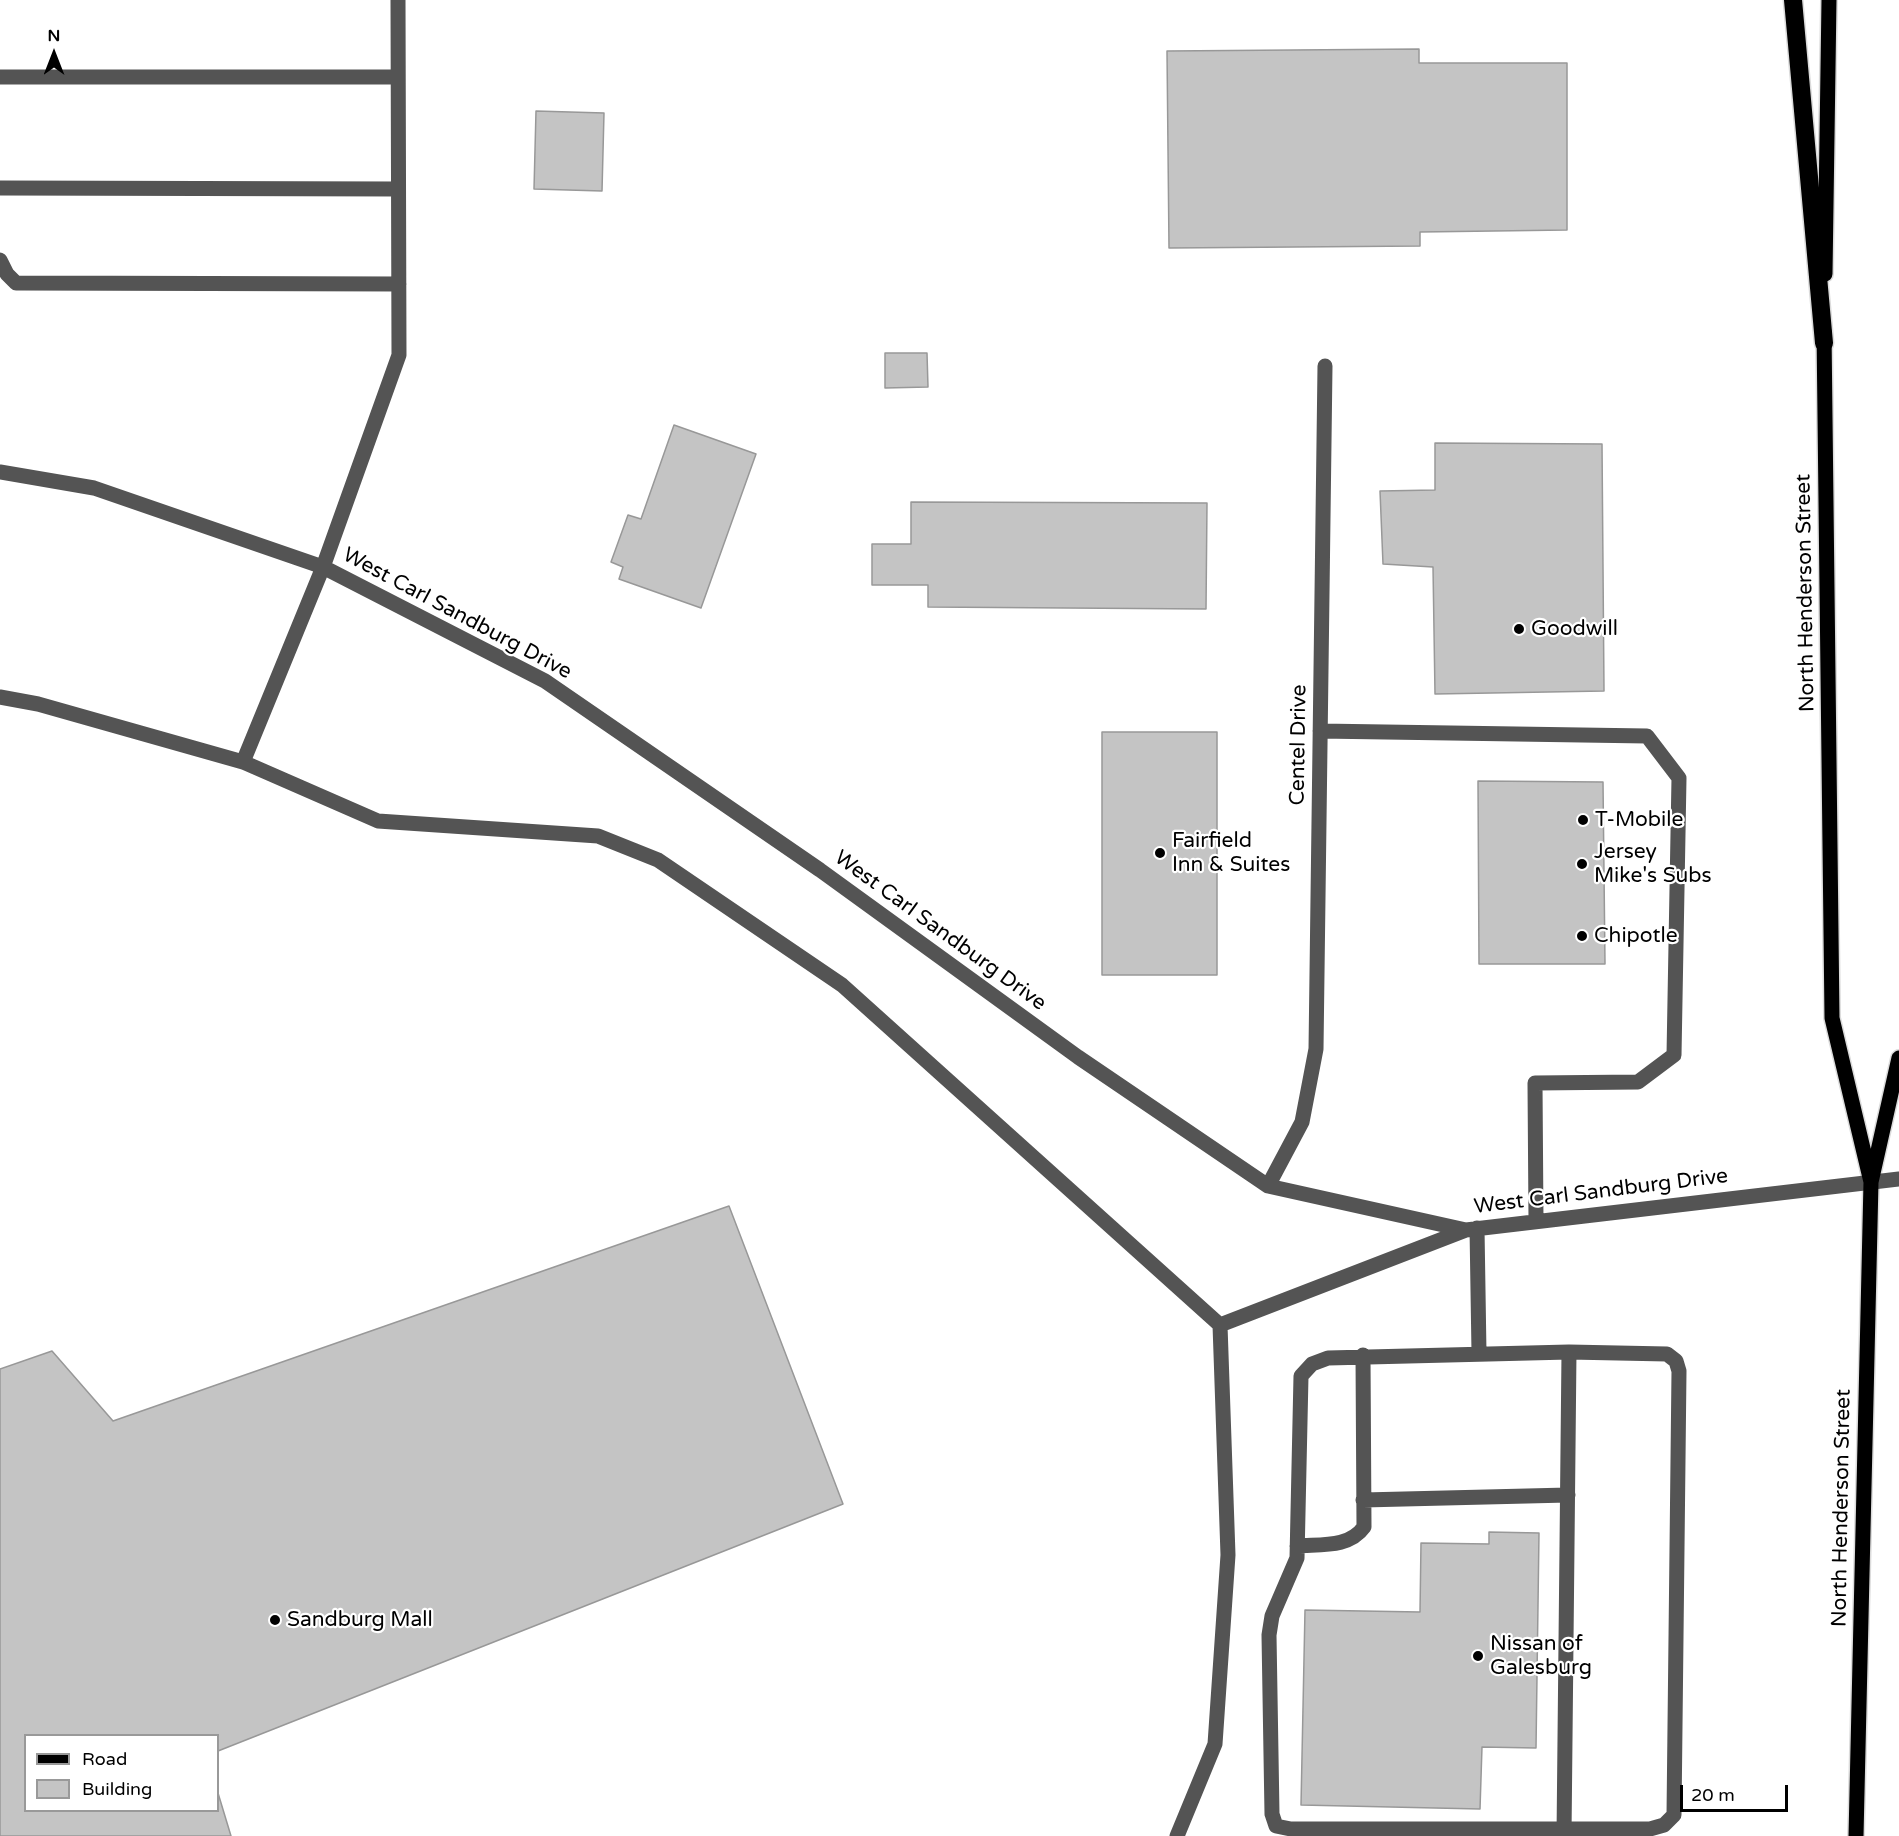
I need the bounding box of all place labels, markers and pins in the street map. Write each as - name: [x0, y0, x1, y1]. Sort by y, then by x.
- place label: Goodwill: [1531, 616, 1618, 642]
- marker: Goodwill: [1512, 622, 1526, 636]
- place label: T-Mobile: [1595, 807, 1683, 833]
- marker: T-Mobile: [1576, 813, 1590, 827]
- place label: Fairfield Inn & Suites: [1172, 828, 1290, 878]
- place label: Jersey Mike's Subs: [1594, 839, 1712, 889]
- marker: Fairfield Inn & Suites: [1153, 846, 1167, 860]
- marker: Jersey Mike's Subs: [1575, 857, 1589, 871]
- place label: Chipotle: [1594, 923, 1678, 949]
- marker: Chipotle: [1575, 929, 1589, 943]
- place label: Sandburg Mall: [287, 1607, 433, 1633]
- marker: Sandburg Mall: [268, 1613, 282, 1627]
- place label: Nissan of Galesburg: [1490, 1631, 1592, 1681]
- marker: Nissan of Galesburg: [1471, 1649, 1485, 1663]

